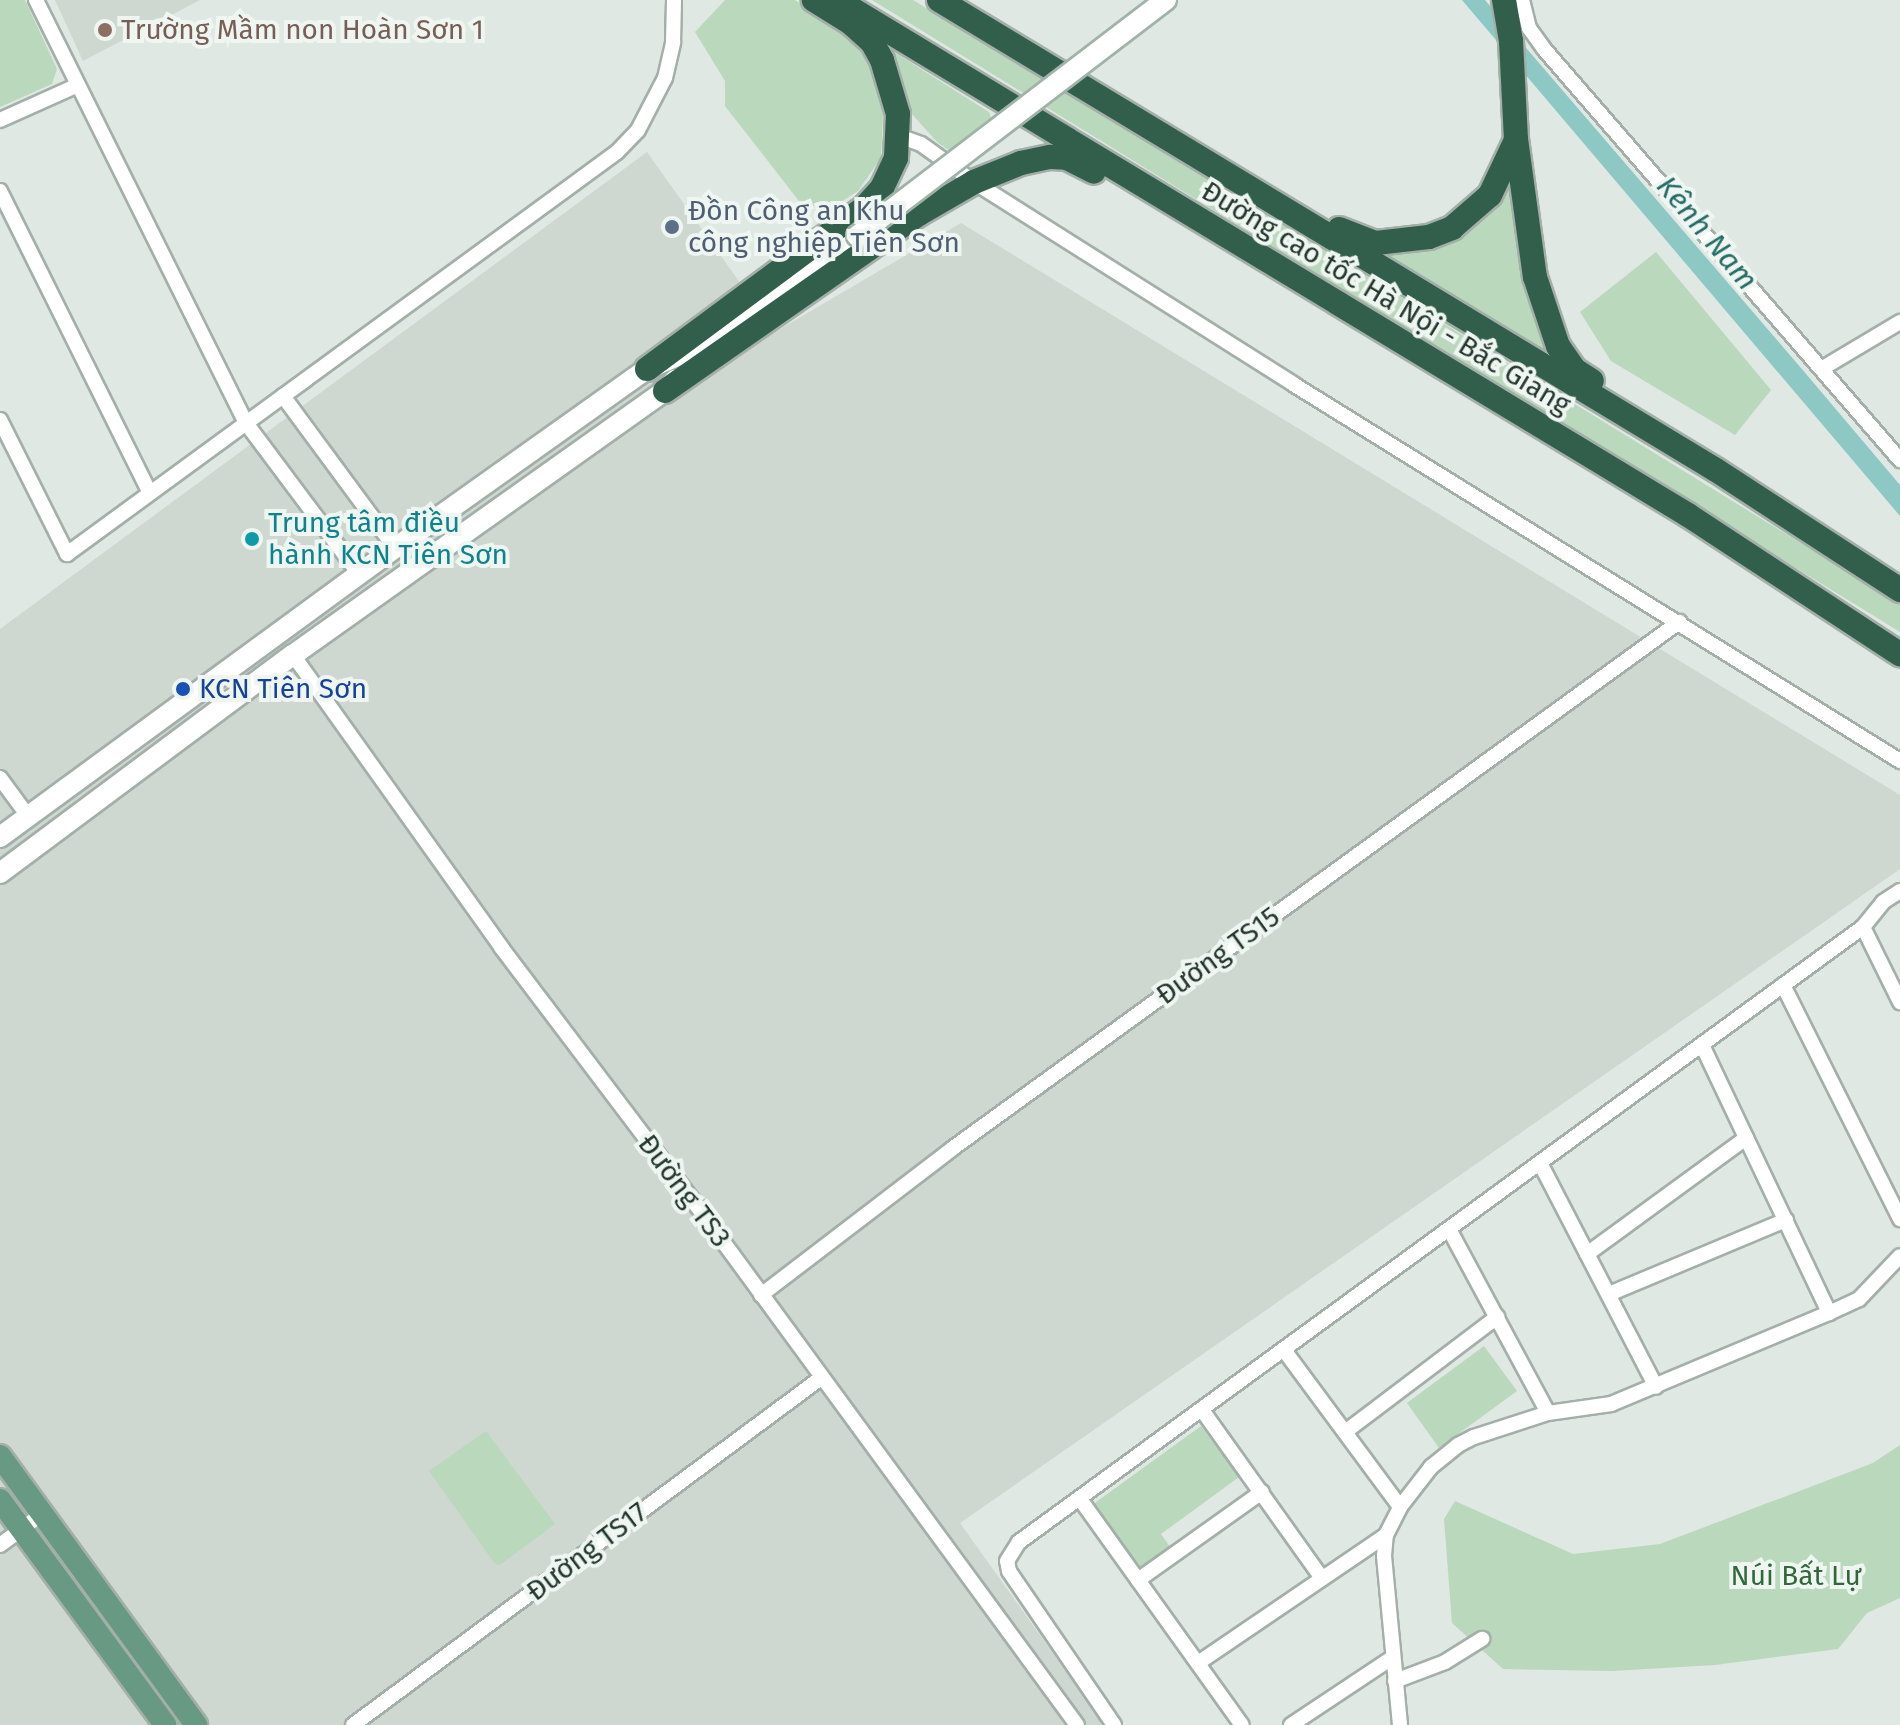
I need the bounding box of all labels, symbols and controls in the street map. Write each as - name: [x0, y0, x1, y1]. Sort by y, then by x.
- place label: Trường Mầm non Hoàn Sơn 1: [121, 13, 484, 47]
- marker: Trường Mầm non Hoàn Sơn 1: [96, 21, 114, 39]
- water label: Kênh Nam: [1649, 169, 1765, 297]
- street label: Đường cao tốc Hà Nội - Bắc Giang: [1195, 174, 1577, 422]
- place label: Đồn Công an Khu công nghiệp Tiên Sơn: [688, 194, 960, 260]
- marker: Đồn Công an Khu công nghiệp Tiên Sơn: [663, 218, 681, 236]
- place label: Trung tâm điều hành KCN Tiên Sơn: [268, 506, 508, 572]
- marker: Trung tâm điều hành KCN Tiên Sơn: [243, 530, 261, 548]
- place label: KCN Tiên Sơn: [199, 672, 367, 706]
- marker: KCN Tiên Sơn: [174, 680, 192, 698]
- street label: Đường TS15: [1150, 900, 1286, 1012]
- street label: Đường TS3: [631, 1128, 737, 1254]
- street label: Đường TS17: [520, 1496, 654, 1608]
- park label: Núi Bất Lự: [1731, 1559, 1861, 1593]

